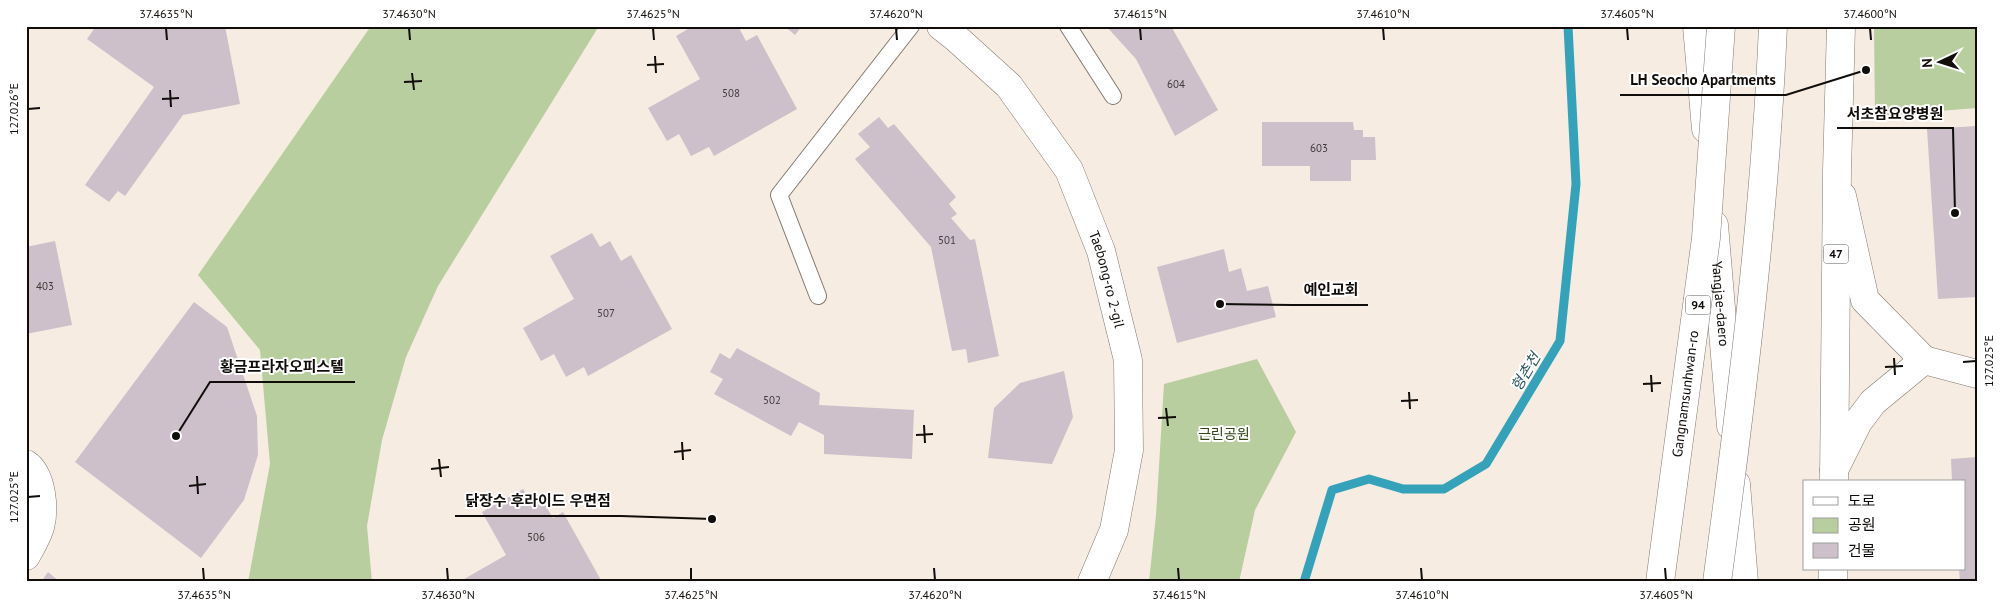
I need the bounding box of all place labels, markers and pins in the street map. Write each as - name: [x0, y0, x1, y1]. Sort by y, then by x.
- callout: LH Seocho Apartments: [1620, 65, 1786, 95]
- callout: 서초참요양병원: [1837, 98, 1953, 128]
- callout: 예인교회: [1293, 275, 1368, 305]
- callout: 황금프라자오피스텔: [210, 352, 355, 382]
- callout: 닭장수 후라이드 우면점: [455, 486, 621, 516]

